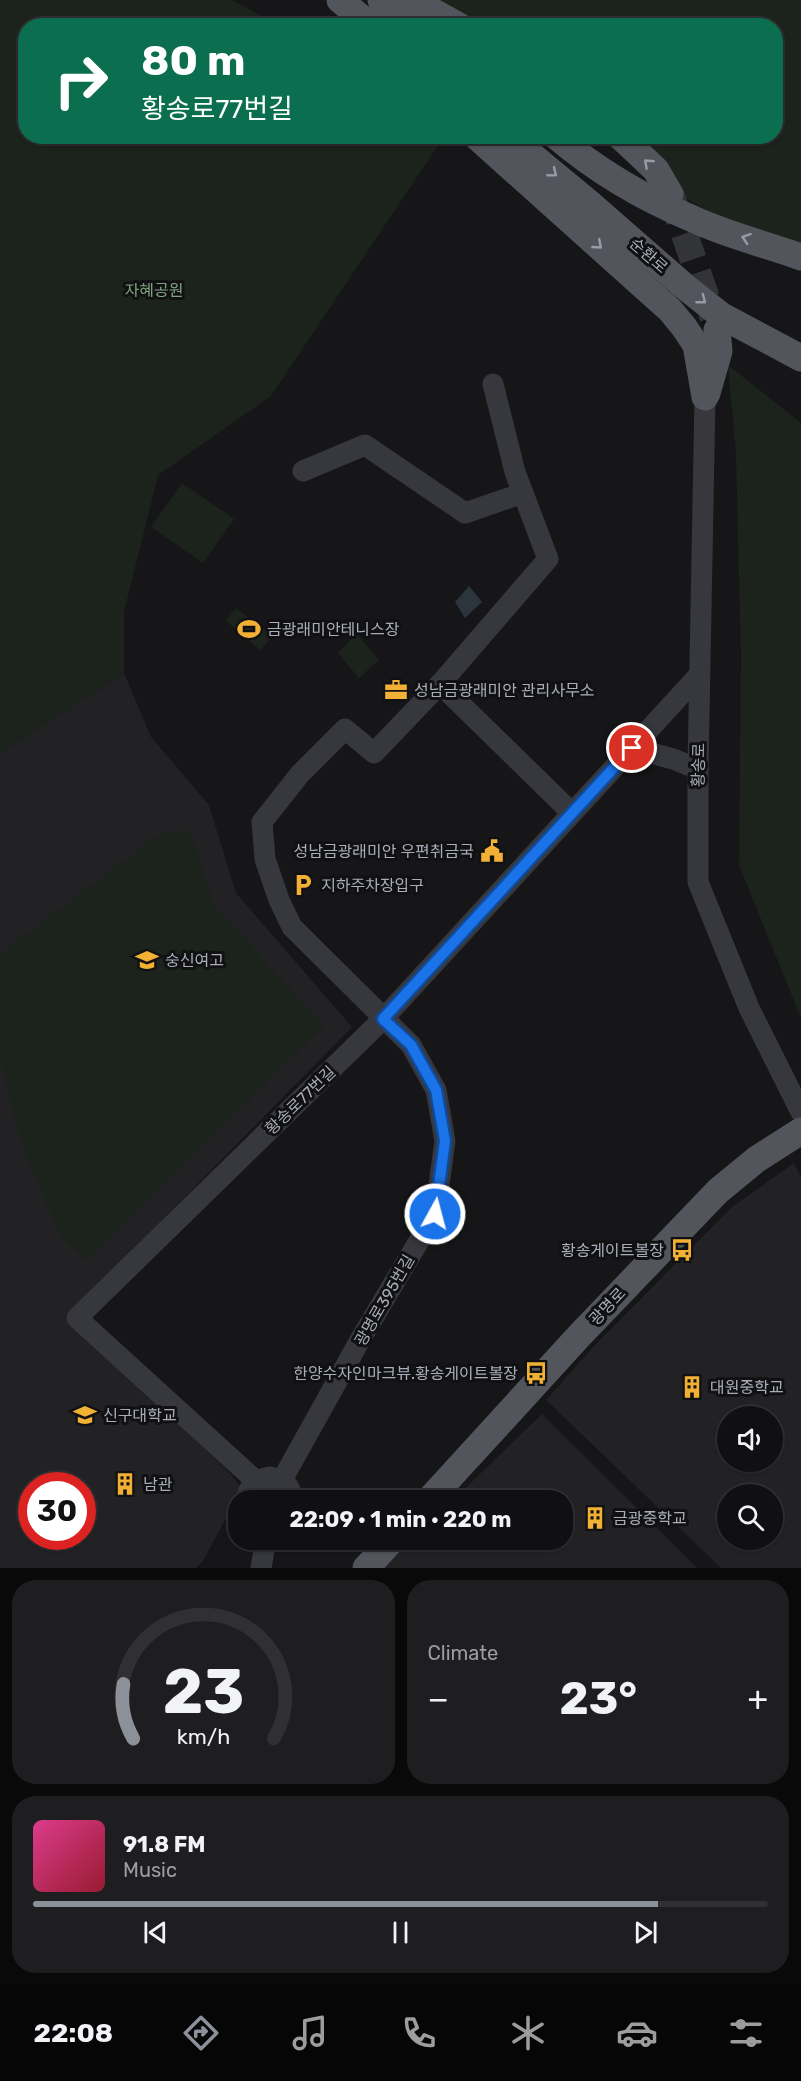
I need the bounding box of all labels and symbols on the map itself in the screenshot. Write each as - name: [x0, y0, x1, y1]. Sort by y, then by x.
- one-way arrow: [644, 159, 655, 170]
- one-way arrow: [546, 166, 557, 177]
- one-way arrow: [741, 232, 752, 245]
- street label: 순환로: [626, 234, 672, 277]
- one-way arrow: [591, 238, 601, 249]
- park label: 자혜공원: [125, 281, 183, 300]
- one-way arrow: [695, 292, 706, 303]
- sports icon: 금광래미안테니스장: [236, 616, 262, 642]
- place label: 금광래미안테니스장: [267, 620, 400, 639]
- office icon: 성남금광래미안 관리사무소: [383, 677, 409, 703]
- place label: 성남금광래미안 관리사무소: [414, 681, 595, 700]
- pin: [606, 722, 657, 773]
- street label: 황송로: [689, 742, 708, 787]
- public building icon: 성남금광래미안 우편취금국: [479, 838, 505, 864]
- place label: 성남금광래미안 우편취금국: [293, 842, 474, 861]
- parking icon: 지하주차장입구: [290, 872, 316, 898]
- place label: 지하주차장입구: [321, 876, 424, 895]
- school or university icon: 숭신여고: [134, 947, 160, 973]
- place label: 숭신여고: [165, 951, 224, 970]
- street label: 황송로77번길: [261, 1062, 339, 1138]
- position arrow: [403, 1182, 467, 1246]
- bus stop icon: 황송게이트볼장: [669, 1237, 695, 1263]
- place label: 황송게이트볼장: [561, 1241, 664, 1260]
- street label: 광명로395번길: [351, 1251, 418, 1349]
- street label: 광명로: [585, 1284, 630, 1329]
- bus stop icon: 한양수자인마크뷰.황송게이트볼장: [523, 1360, 549, 1386]
- place label: 한양수자인마크뷰.황송게이트볼장: [293, 1364, 518, 1383]
- building icon: 대원중학교: [679, 1374, 705, 1400]
- place label: 대원중학교: [710, 1378, 784, 1397]
- school or university icon: 신구대학교: [72, 1402, 98, 1428]
- place label: 신구대학교: [103, 1406, 177, 1425]
- building icon: 남관: [112, 1471, 138, 1497]
- speed limit sign: 30: [18, 1472, 96, 1550]
- place label: 남관: [143, 1475, 173, 1494]
- building icon: 금광중학교: [582, 1505, 608, 1531]
- place label: 금광중학교: [613, 1509, 687, 1528]

